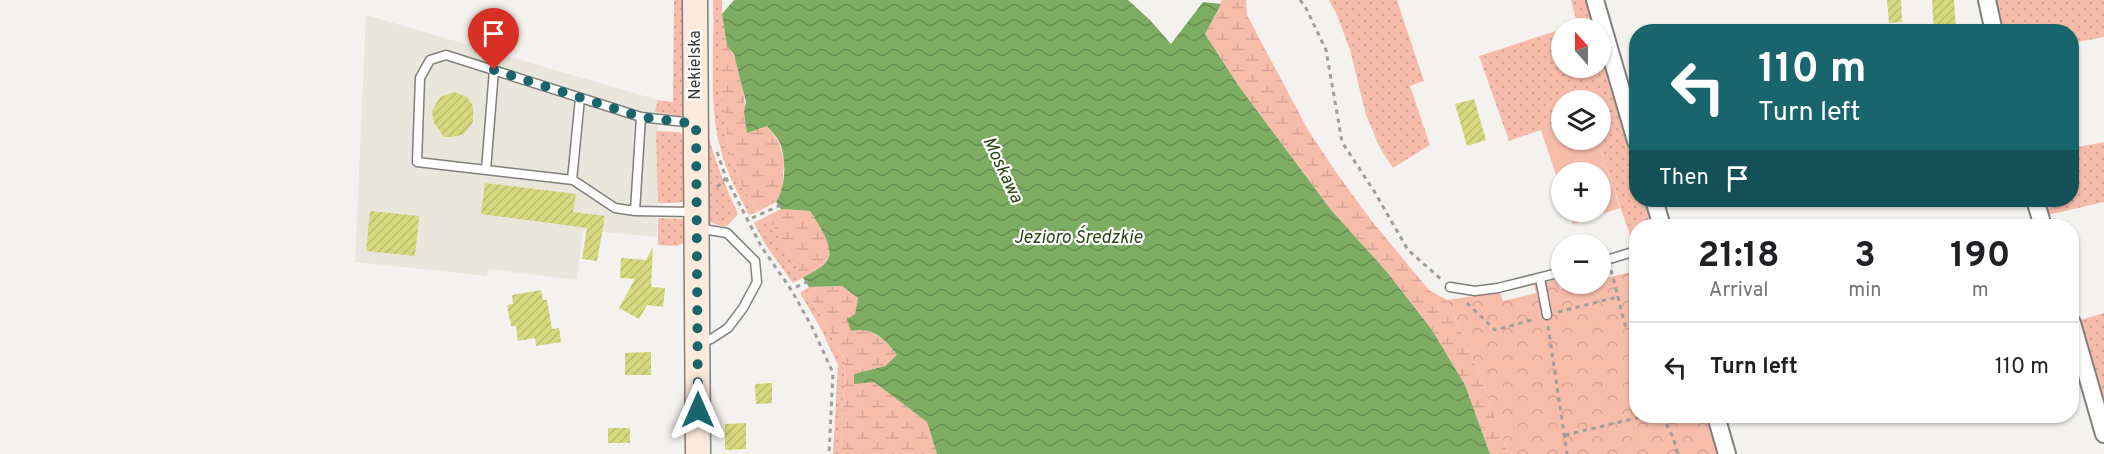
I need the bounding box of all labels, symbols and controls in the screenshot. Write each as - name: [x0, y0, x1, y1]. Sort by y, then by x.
- pin: [468, 8, 519, 70]
- icon: arrive: [477, 17, 510, 50]
- north arrow: [1551, 18, 1611, 78]
- map controls: [1551, 18, 1611, 294]
- street label: Nekielska: [686, 30, 706, 100]
- text: 110 m: [1758, 44, 1867, 97]
- icon: left: [1659, 48, 1737, 126]
- button: layers: [1551, 90, 1611, 150]
- text: Turn left: [1758, 96, 1860, 130]
- water label: Moskawa: [977, 133, 1028, 207]
- button: +: [1551, 162, 1611, 222]
- icon: arrive: [1721, 162, 1754, 195]
- text: Then: [1659, 165, 1709, 192]
- water label: Jezioro Średzkie: [1014, 225, 1143, 250]
- button: −: [1551, 234, 1611, 294]
- text: 21:18: [1698, 234, 1780, 280]
- text: 3: [1854, 234, 1876, 280]
- text: 190: [1950, 234, 2010, 280]
- text: Arrival: [1709, 278, 1768, 304]
- text: min: [1848, 278, 1882, 304]
- text: m: [1972, 278, 1989, 304]
- icon: left: [1659, 351, 1692, 384]
- text: Turn left: [1710, 354, 1798, 381]
- text: 110 m: [1995, 354, 2049, 381]
- position arrow: [666, 378, 730, 442]

